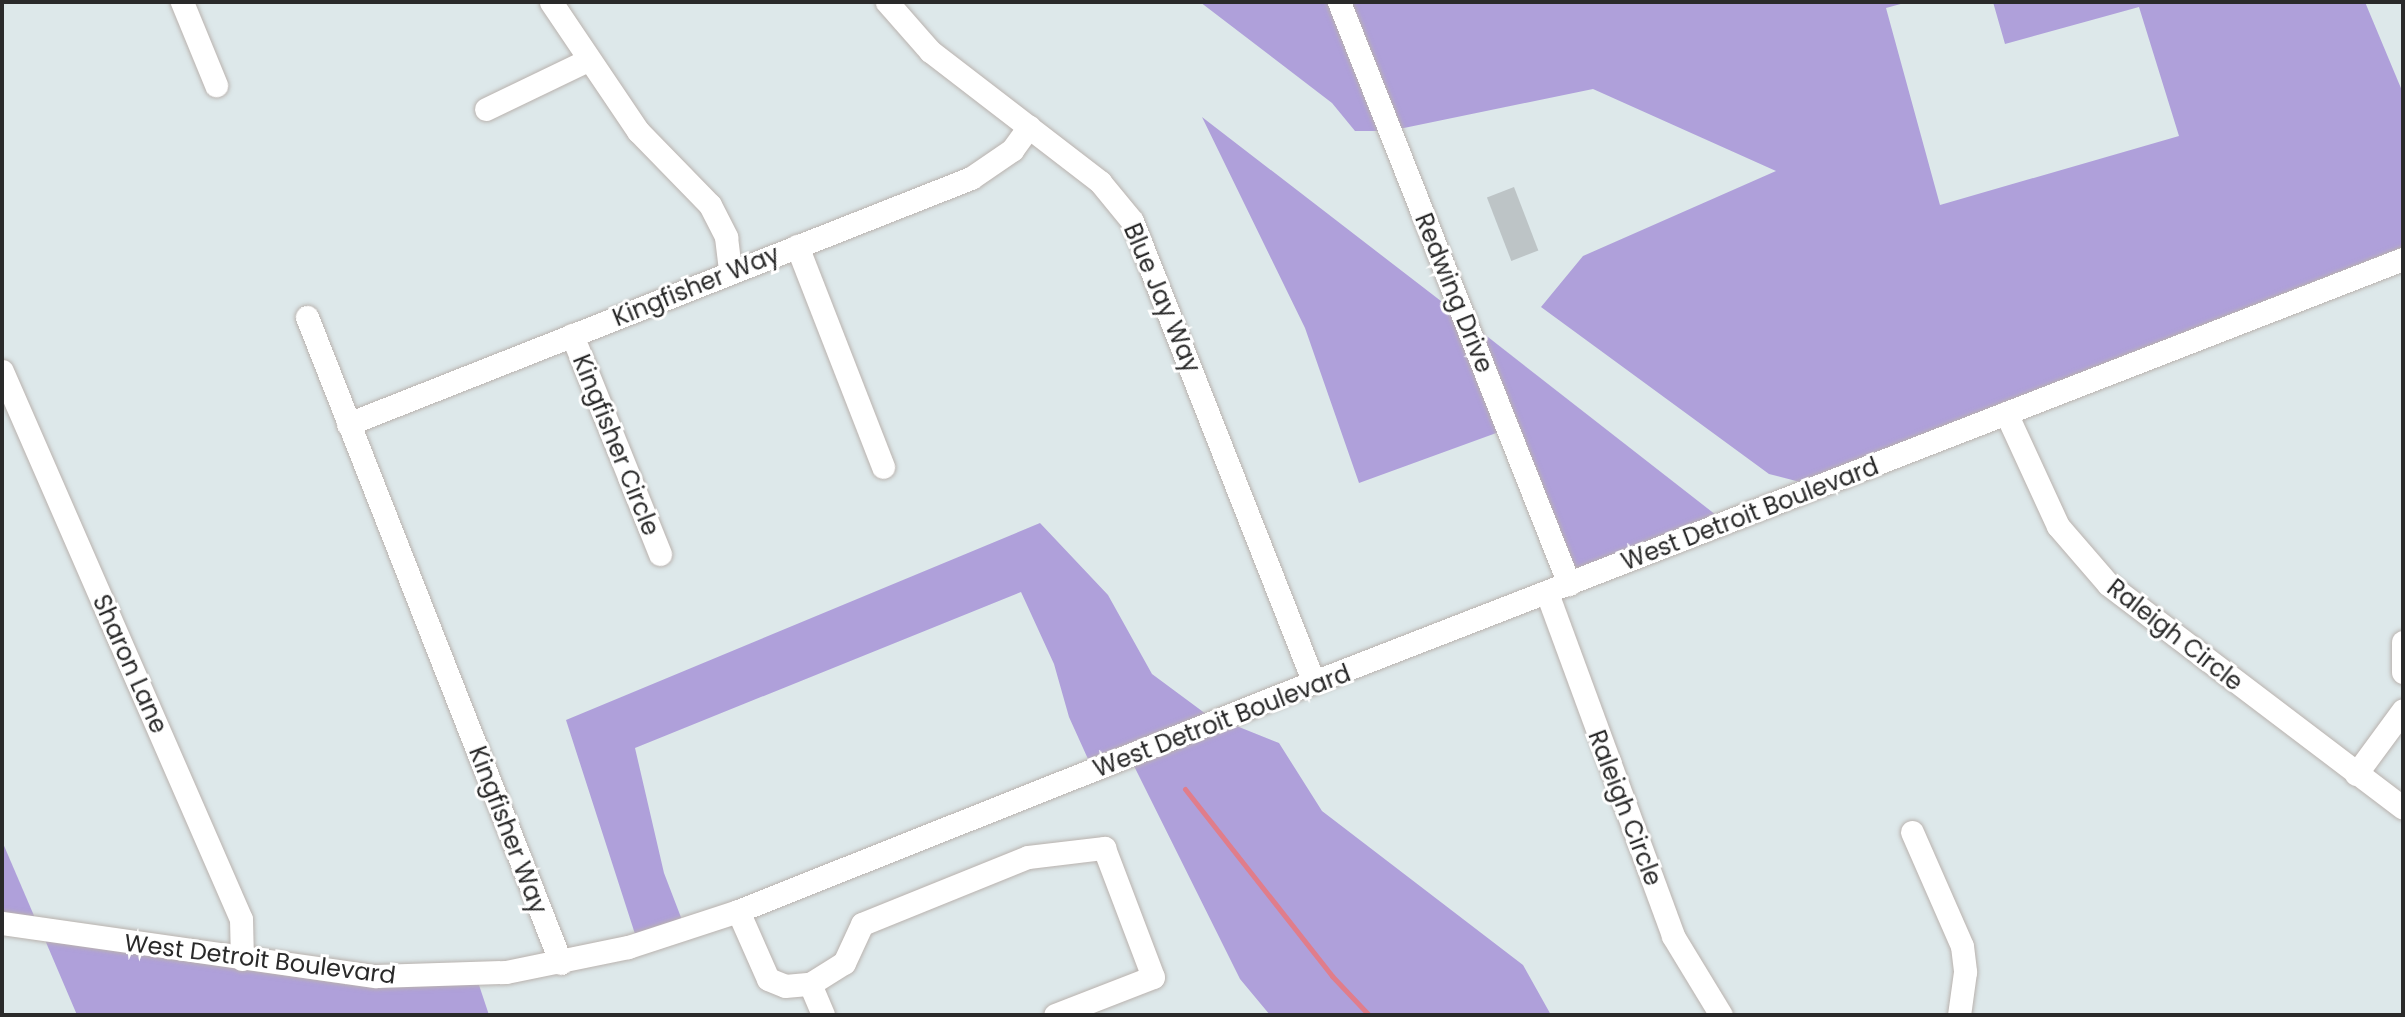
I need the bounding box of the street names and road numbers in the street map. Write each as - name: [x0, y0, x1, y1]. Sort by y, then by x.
- street label: Redwing Drive: [1409, 209, 1499, 377]
- street label: Blue Jay Way: [1118, 219, 1206, 377]
- street label: Kingfisher Way: [609, 240, 783, 332]
- street label: Kingfisher Circle: [567, 350, 665, 540]
- street label: West Detroit Boulevard: [1617, 452, 1883, 576]
- street label: Raleigh Circle: [2101, 573, 2249, 697]
- street label: Sharon Lane: [87, 590, 173, 738]
- street label: West Detroit Boulevard: [1089, 659, 1355, 783]
- street label: Raleigh Circle: [1582, 726, 1668, 890]
- street label: Kingfisher Way: [463, 742, 553, 918]
- street label: West Detroit Boulevard: [123, 928, 397, 990]

